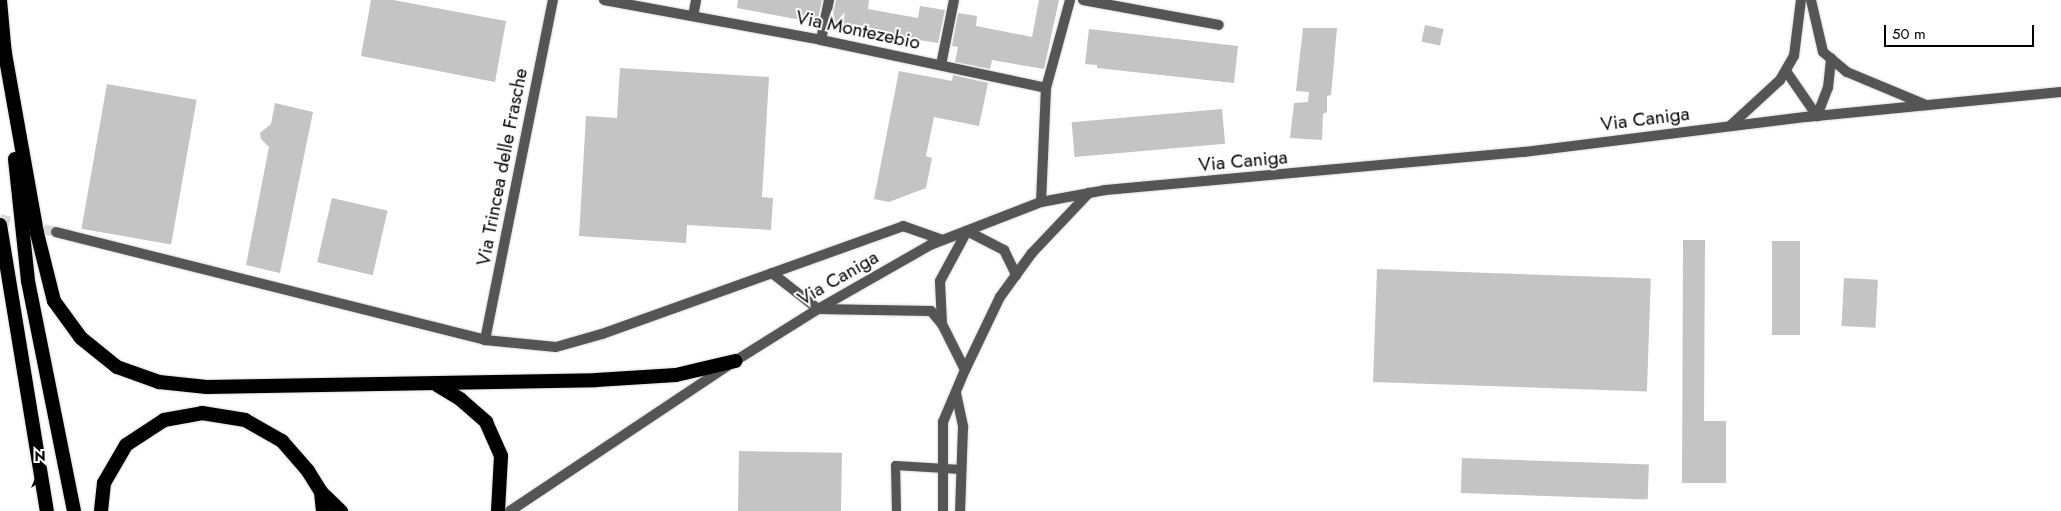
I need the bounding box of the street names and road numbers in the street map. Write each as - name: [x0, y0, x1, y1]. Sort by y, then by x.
- street label: Via Montezebio: [794, 6, 922, 54]
- street label: Via Trincea delle Frasche: [472, 66, 532, 268]
- street label: Via Caniga: [1599, 102, 1691, 136]
- street label: Via Caniga: [1197, 146, 1289, 176]
- street label: Via Caniga: [794, 246, 882, 310]

